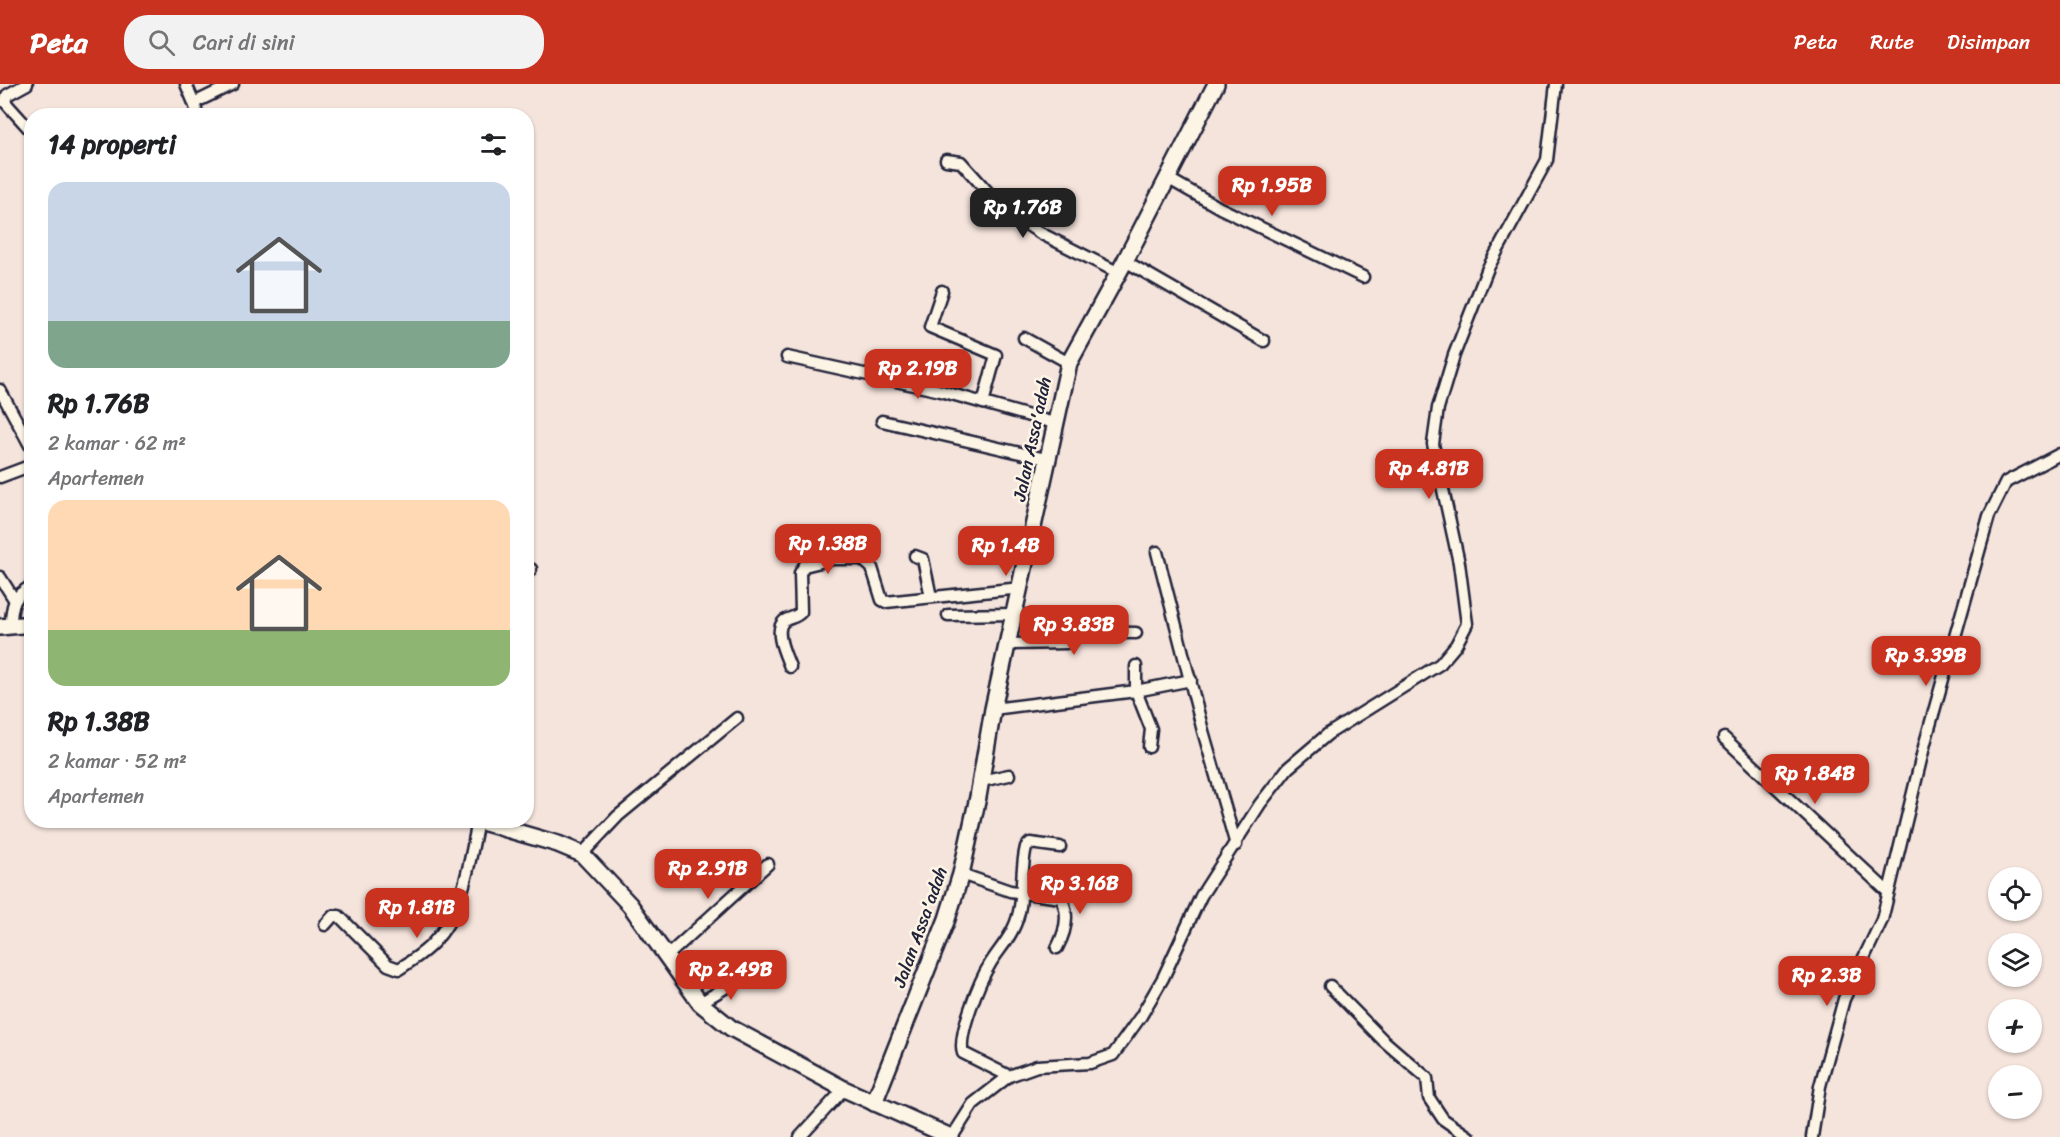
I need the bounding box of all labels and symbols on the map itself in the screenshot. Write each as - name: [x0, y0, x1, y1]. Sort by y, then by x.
- pin: Rp 1.95B: [1210, 166, 1334, 217]
- pin: Rp 1.76B: [961, 188, 1085, 239]
- pin: Rp 2.19B: [856, 349, 980, 400]
- street label: Jalan Assa'adah: [1003, 374, 1061, 505]
- pin: Rp 4.81B: [1367, 449, 1491, 500]
- pin: Rp 1.38B: [766, 524, 890, 575]
- pin: Rp 1.4B: [951, 526, 1061, 577]
- pin: Rp 3.83B: [1012, 605, 1136, 656]
- pin: Rp 3.39B: [1864, 636, 1988, 687]
- pin: Rp 1.84B: [1753, 754, 1877, 805]
- pin: Rp 2.91B: [646, 849, 770, 900]
- street label: Jalan Assa'adah: [883, 862, 957, 993]
- pin: Rp 3.16B: [1018, 864, 1142, 915]
- pin: Rp 1.81B: [355, 888, 479, 939]
- pin: Rp 2.49B: [669, 950, 793, 1001]
- pin: Rp 2.3B: [1772, 956, 1882, 1007]

